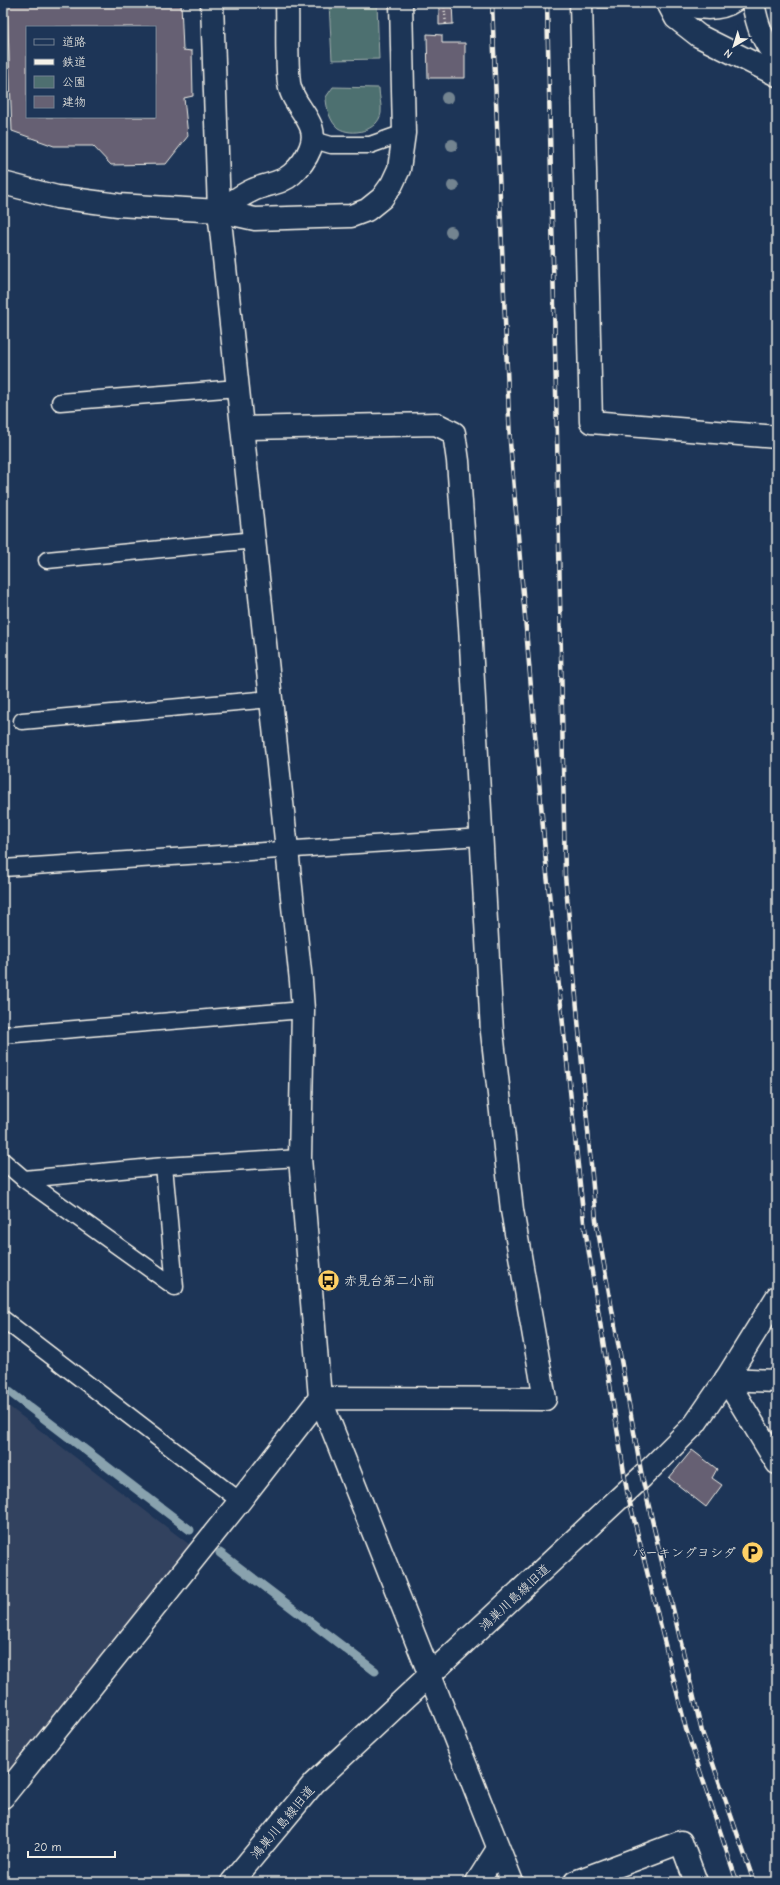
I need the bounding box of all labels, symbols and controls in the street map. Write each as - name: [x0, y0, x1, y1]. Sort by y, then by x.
- legend: [26, 26, 156, 118]
- north arrow: [714, 26, 754, 66]
- text: 道路: [62, 35, 86, 49]
- text: N: [721, 46, 735, 61]
- text: 鉄道: [62, 55, 86, 69]
- text: 公園: [62, 75, 86, 89]
- text: 建物: [62, 95, 86, 109]
- bus stop icon: 赤見台第二小前: [315, 1267, 341, 1293]
- place label: 赤見台第二小前: [344, 1273, 435, 1288]
- parking icon: パーキングヨシダ: [739, 1539, 765, 1565]
- place label: パーキングヨシダ: [632, 1545, 736, 1560]
- street label: 鴻巣川島線旧道: [476, 1561, 553, 1634]
- street label: 鴻巣川島線旧道: [247, 1783, 317, 1862]
- scale bar: [28, 1833, 115, 1859]
- text: 20 m: [34, 1840, 62, 1854]

